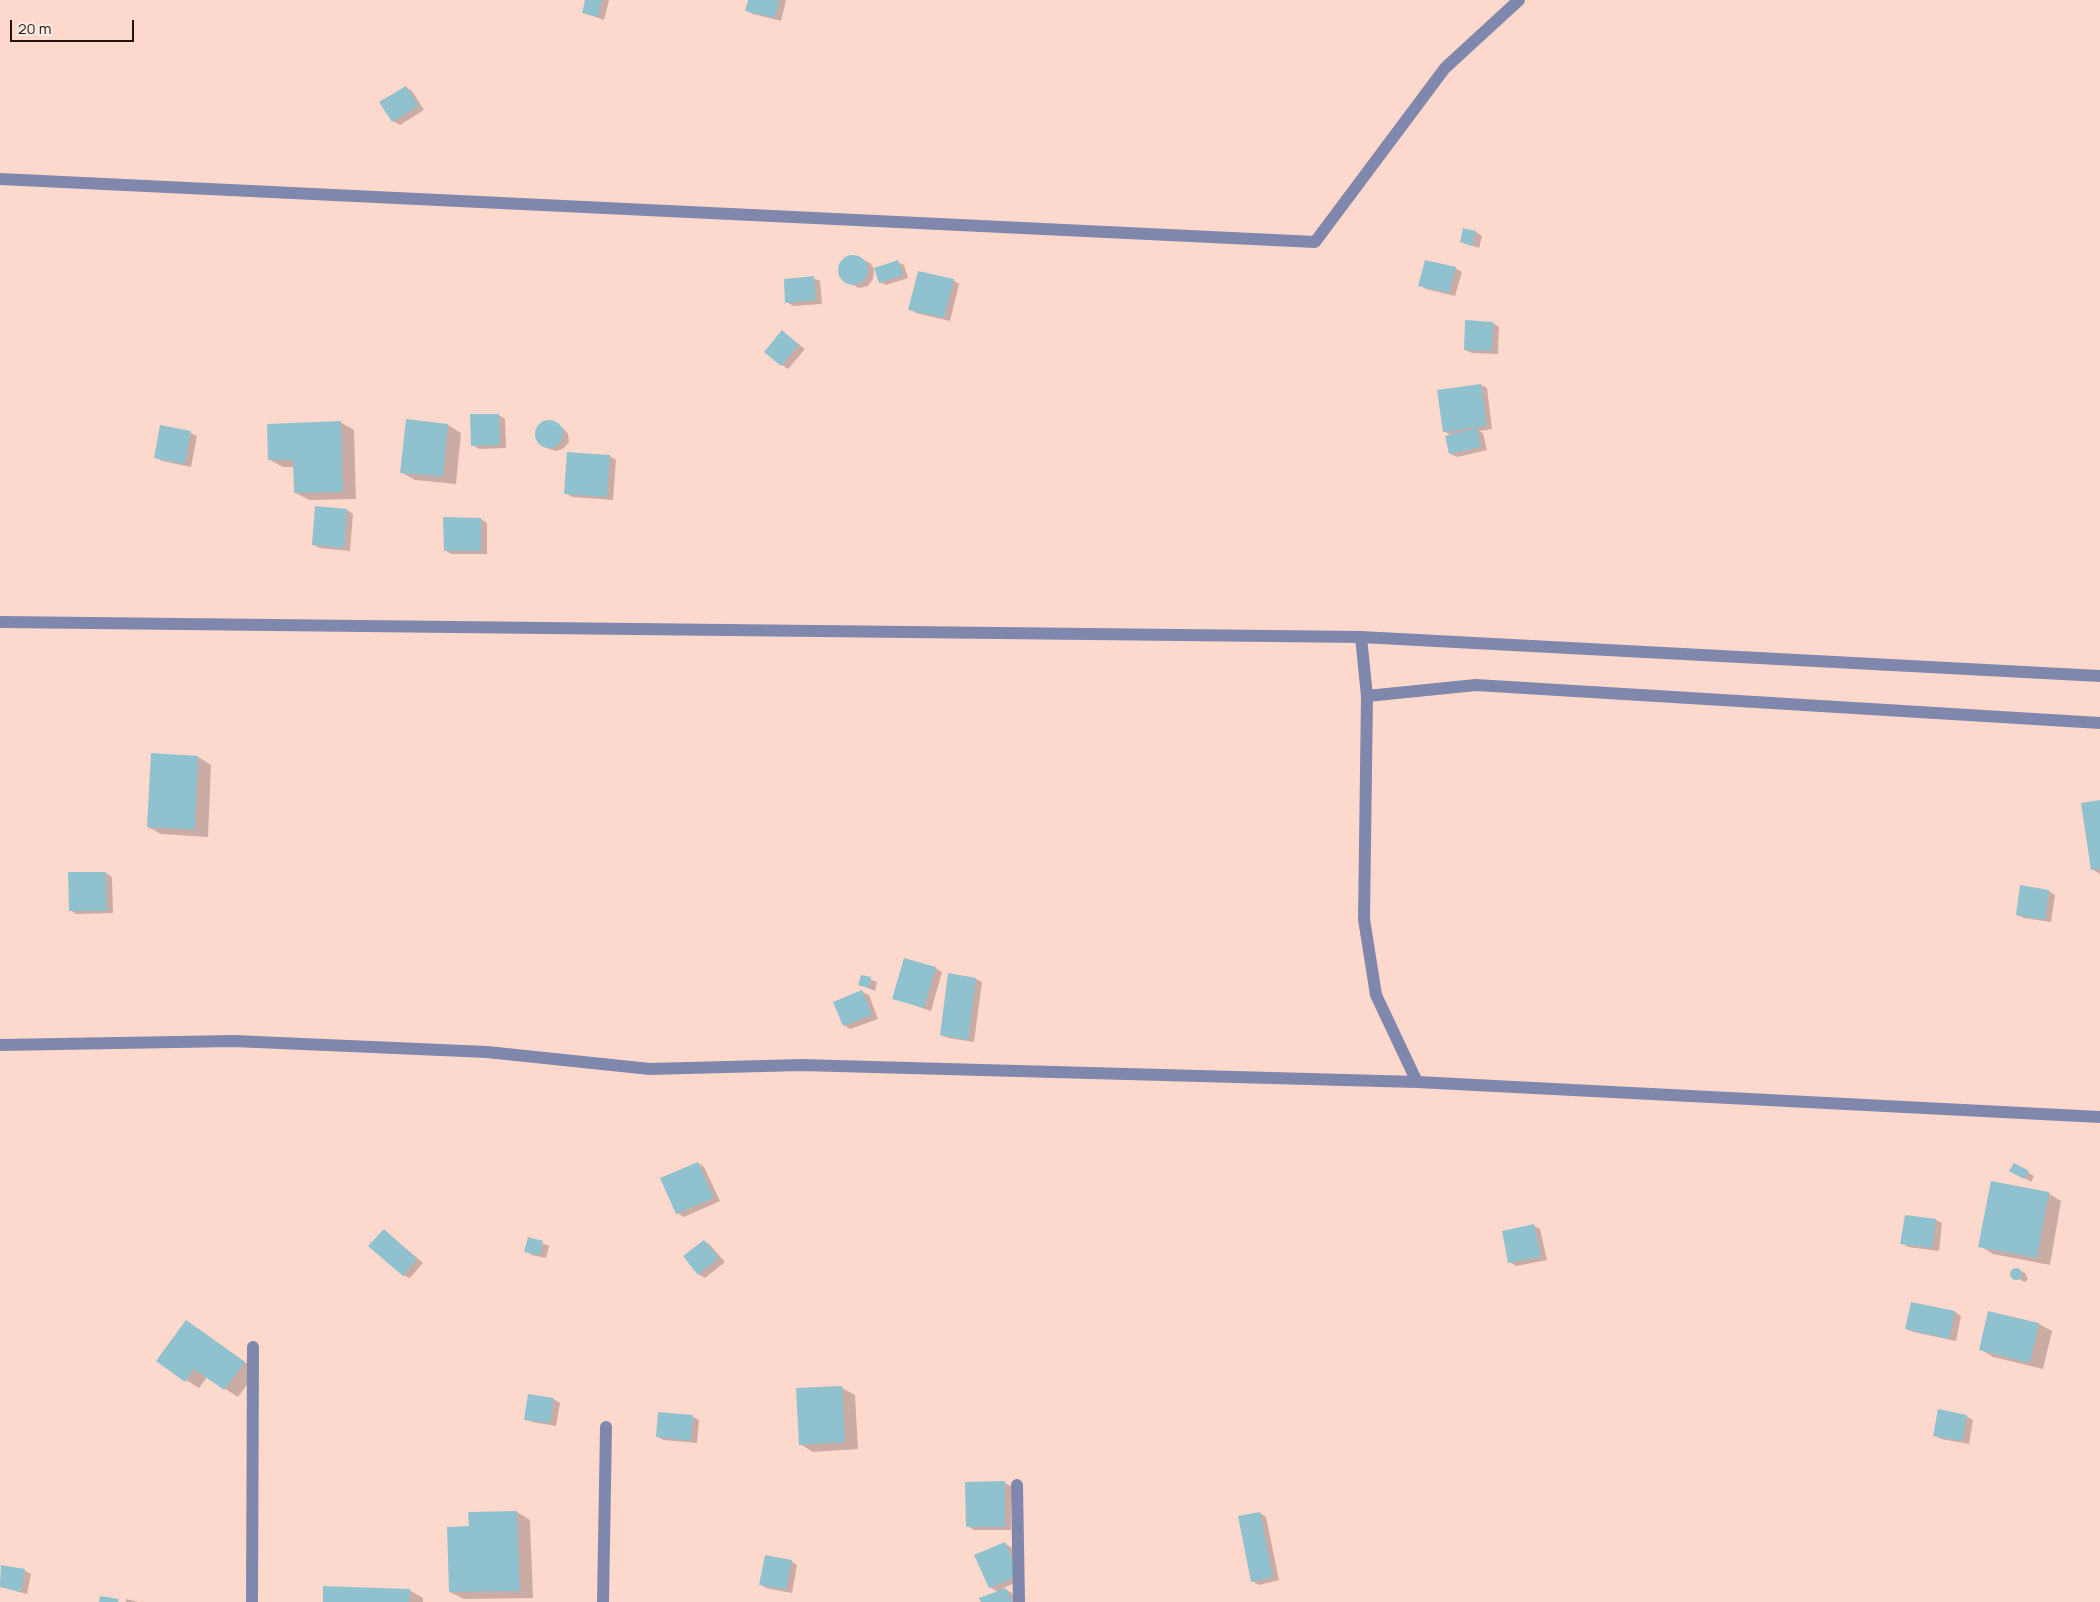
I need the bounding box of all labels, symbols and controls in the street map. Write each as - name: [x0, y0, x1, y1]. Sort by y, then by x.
- scale bar: [12, 10, 136, 42]
- text: 20 m: [18, 18, 51, 39]

